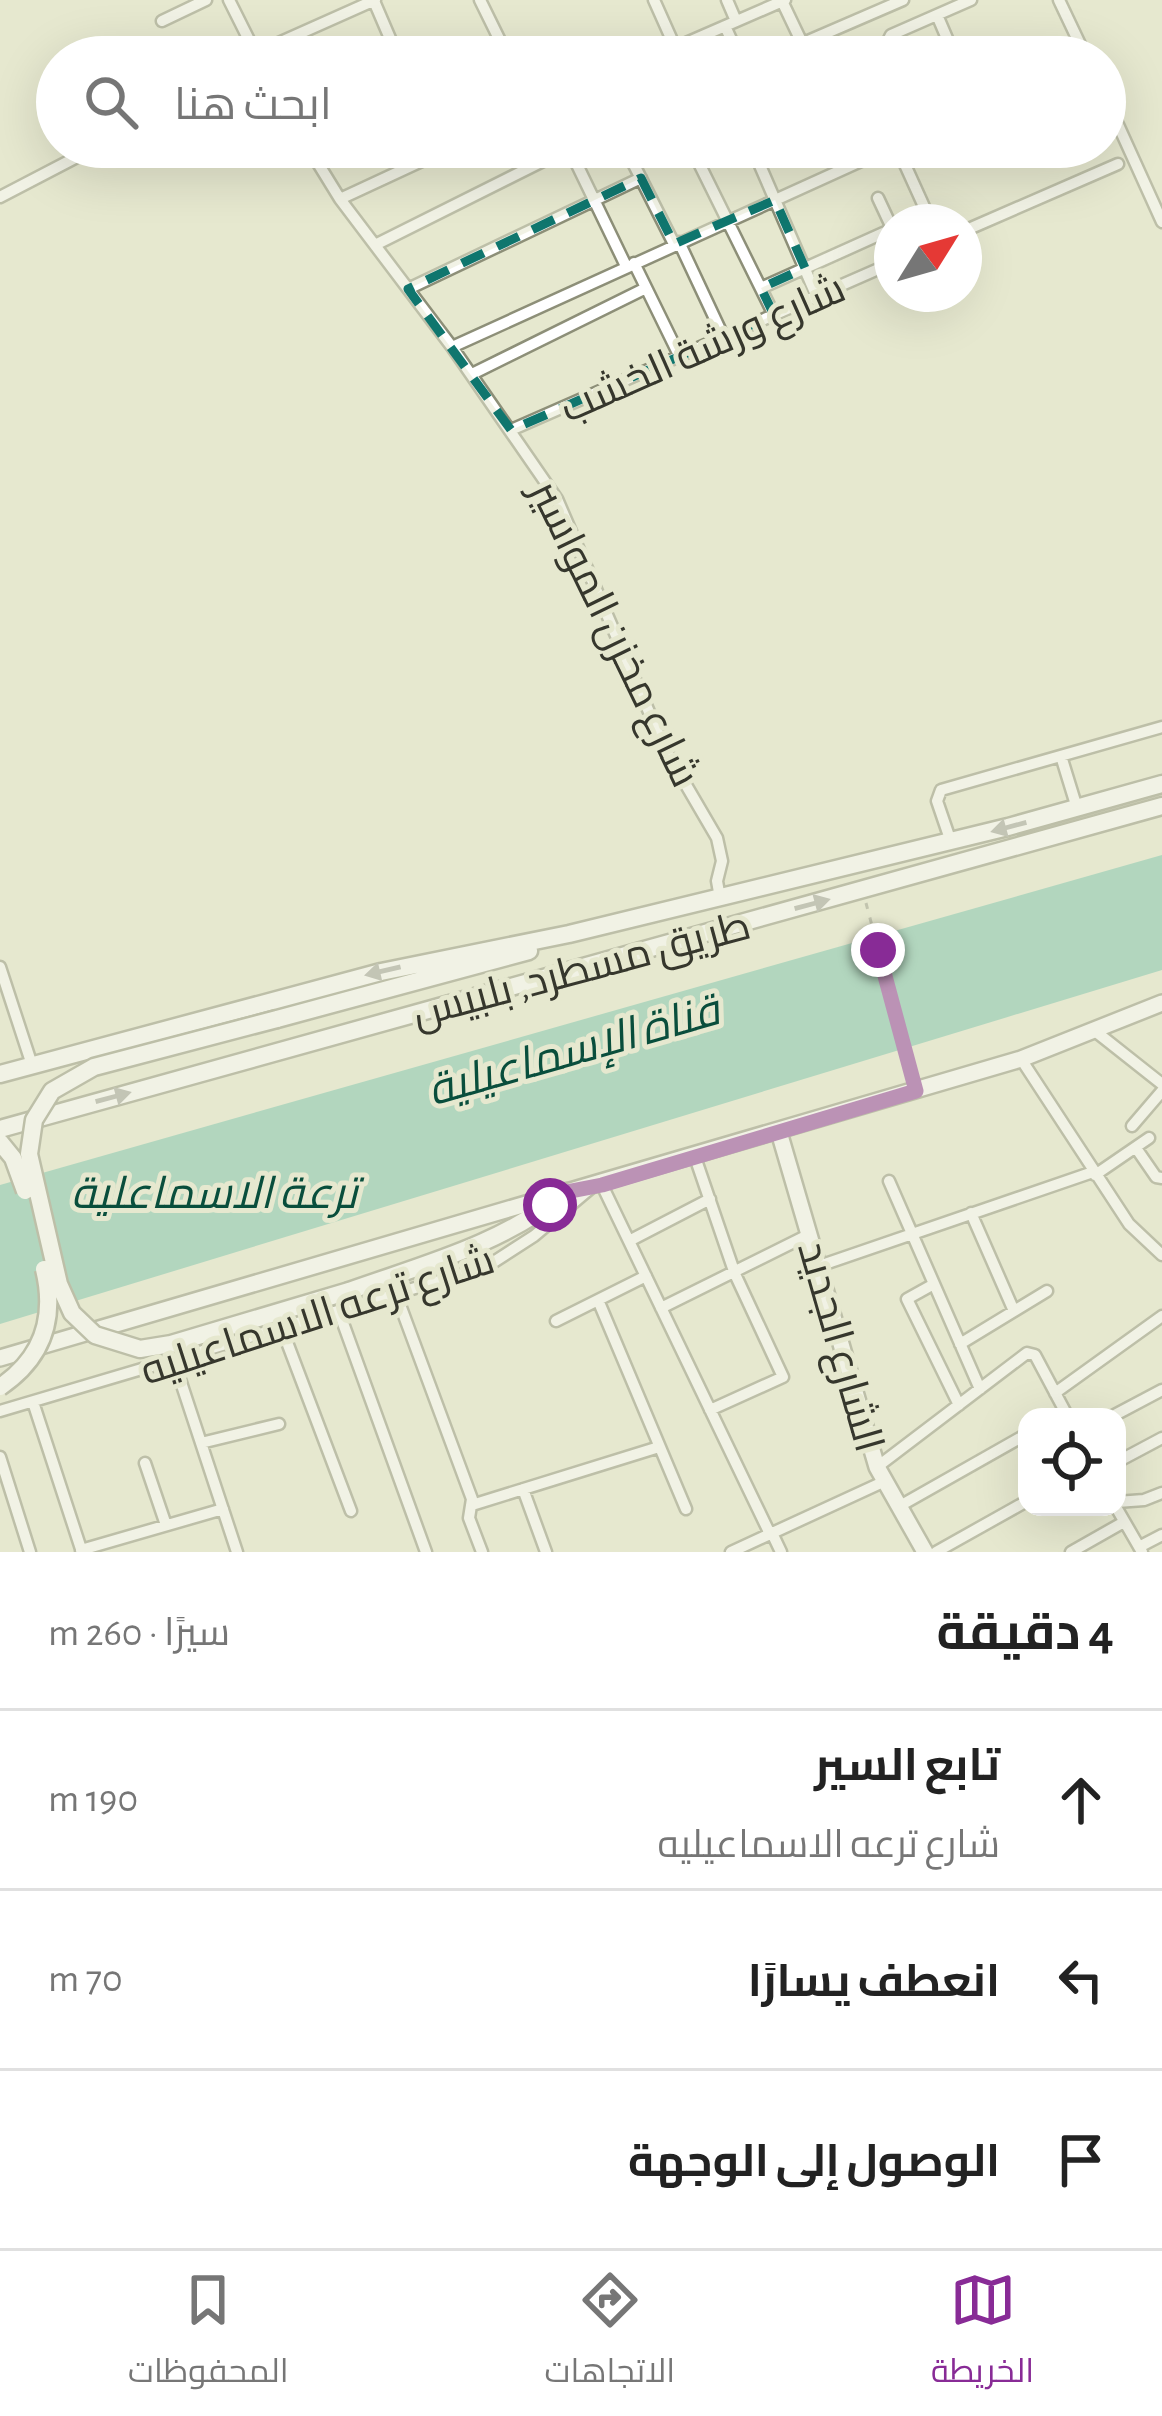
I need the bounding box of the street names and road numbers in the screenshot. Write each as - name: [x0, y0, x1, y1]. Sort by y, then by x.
- street label: شارع ورشة الخشب: [554, 267, 854, 435]
- street label: شارع مخزن المواسير: [517, 473, 706, 796]
- street label: طريق مسطرد, بلبيس: [408, 905, 756, 1038]
- street label: الشارع الجديد: [785, 1237, 890, 1458]
- street label: شارع ترعه الاسماعيليه: [136, 1239, 501, 1398]

